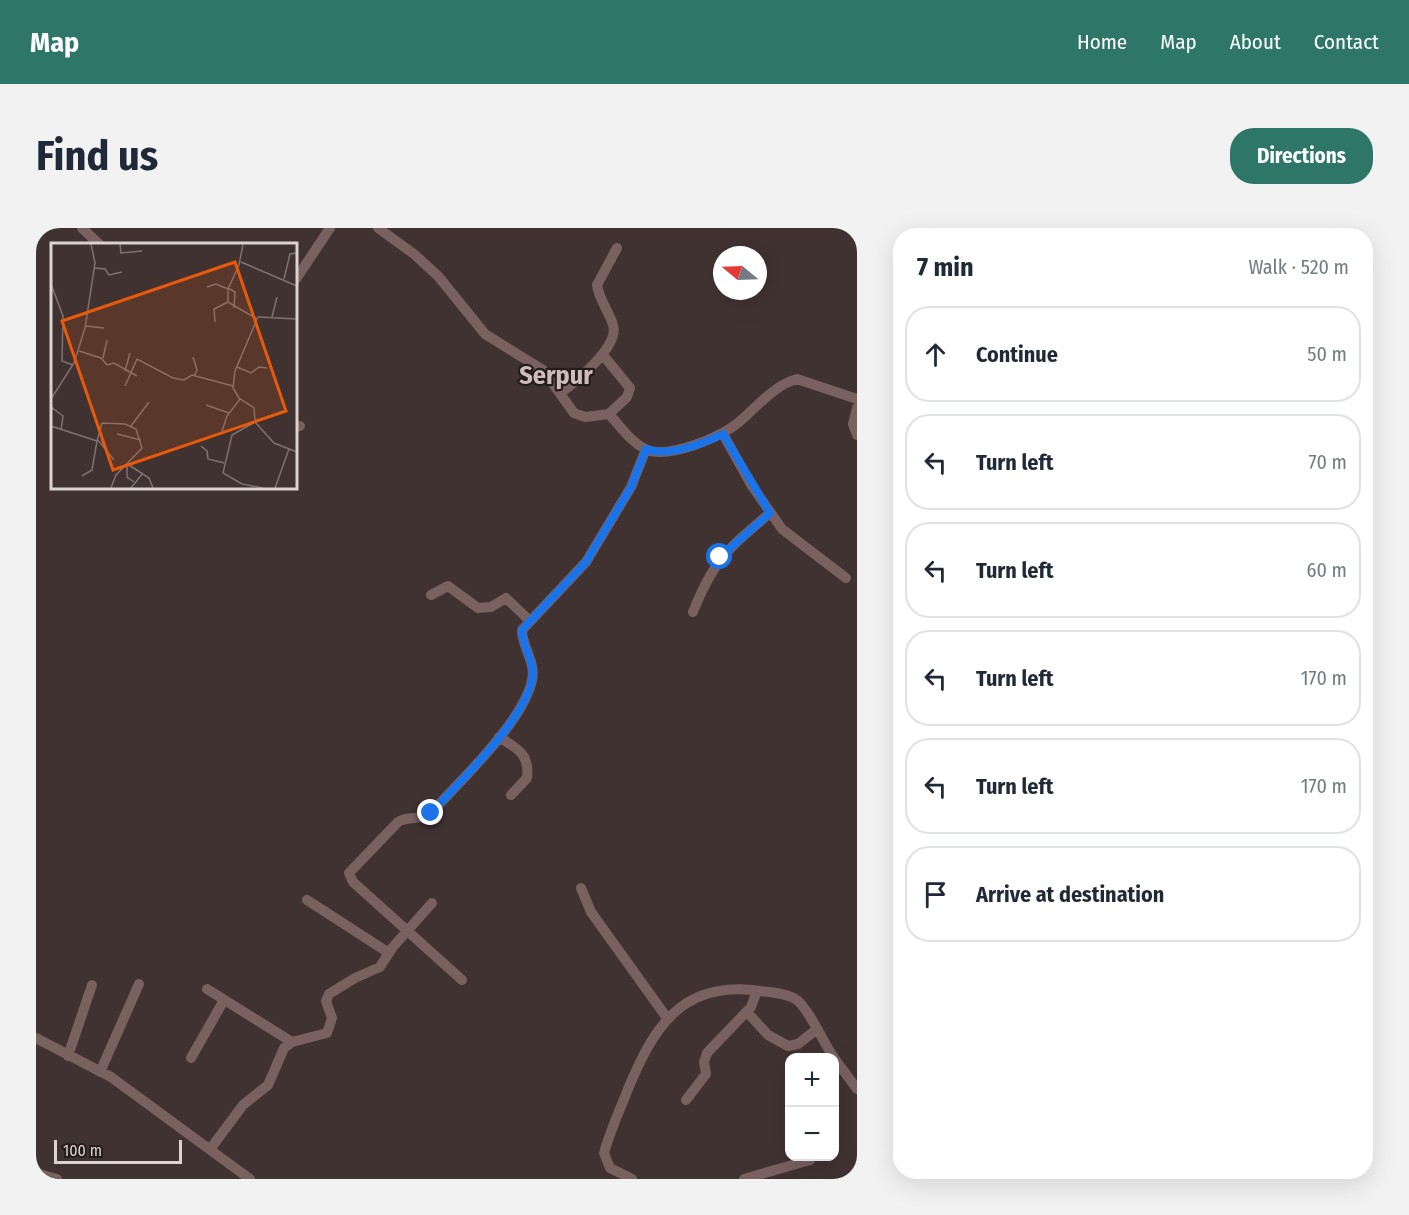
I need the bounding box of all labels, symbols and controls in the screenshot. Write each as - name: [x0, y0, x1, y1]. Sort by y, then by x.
- text: Map: [30, 26, 79, 59]
- text: Home: [1077, 29, 1127, 55]
- text: Map: [1160, 29, 1197, 55]
- text: About: [1230, 29, 1281, 55]
- text: Contact: [1314, 29, 1379, 55]
- button: Directions: [1230, 128, 1373, 184]
- text: Find us: [36, 131, 158, 181]
- inset map: [51, 243, 297, 489]
- north arrow: [713, 246, 767, 300]
- text: 7 min: [917, 252, 974, 283]
- text: Walk · 520 m: [1248, 255, 1349, 279]
- icon: ahead: [919, 338, 952, 371]
- text: Continue: [976, 341, 1058, 368]
- text: 50 m: [1307, 342, 1347, 366]
- district label: Serpur: [519, 360, 593, 391]
- icon: left: [919, 446, 952, 479]
- text: Turn left: [976, 449, 1054, 476]
- text: 70 m: [1309, 450, 1347, 474]
- route start: [706, 543, 732, 569]
- icon: left: [919, 554, 952, 587]
- text: Turn left: [976, 557, 1054, 584]
- text: 60 m: [1307, 558, 1347, 582]
- icon: left: [919, 662, 952, 695]
- text: Turn left: [976, 665, 1054, 692]
- text: 170 m: [1301, 666, 1347, 690]
- icon: left: [919, 770, 952, 803]
- text: Turn left: [976, 773, 1054, 800]
- text: 170 m: [1301, 774, 1347, 798]
- route end: [417, 799, 443, 825]
- icon: arrive: [919, 878, 952, 911]
- text: Arrive at destination: [976, 881, 1164, 908]
- map controls: [785, 1053, 839, 1161]
- button: +: [785, 1053, 839, 1107]
- button: −: [785, 1107, 839, 1161]
- scale bar: [54, 1137, 182, 1164]
- text: 100 m: [63, 1141, 102, 1160]

